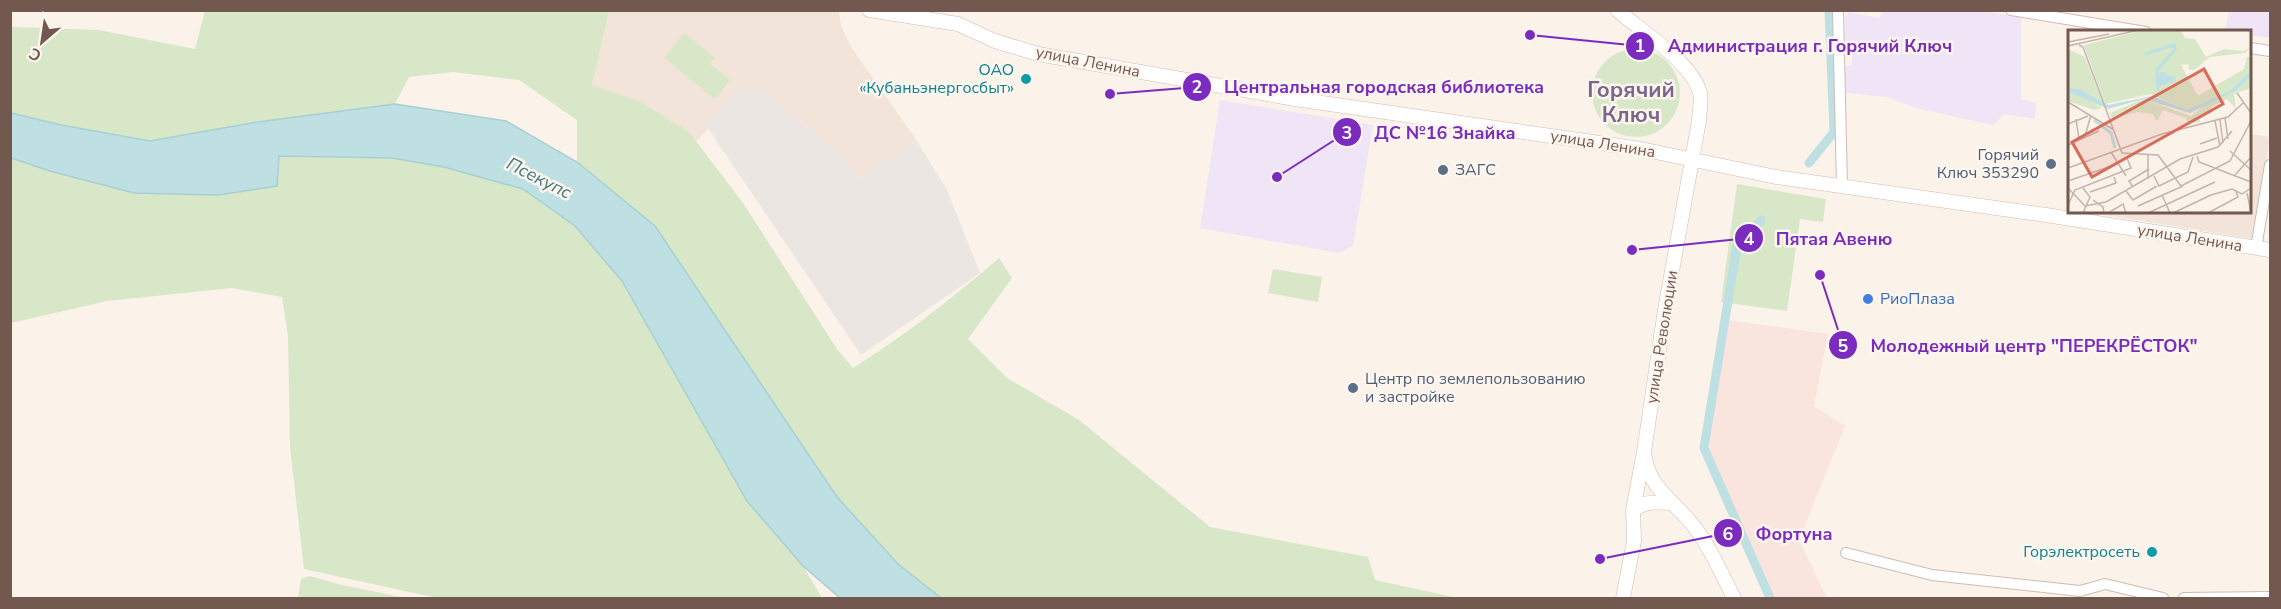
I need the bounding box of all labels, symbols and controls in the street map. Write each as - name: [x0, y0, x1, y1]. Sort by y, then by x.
- north arrow: [12, 12, 72, 72]
- callout: Администрация г. Горячий Ключ: [1625, 28, 1964, 64]
- inset map: [2068, 30, 2251, 213]
- text: 1: [1635, 34, 1645, 58]
- text: Администрация г. Горячий Ключ: [1668, 34, 1952, 58]
- street label: улица Ленина: [1034, 41, 1142, 83]
- text: С: [25, 42, 45, 67]
- place label: ОАО «Кубаньэнергосбыт»: [859, 59, 1014, 99]
- callout: Центральная городская библиотека: [1182, 69, 1556, 105]
- marker: ОАО «Кубаньэнергосбыт»: [1019, 72, 1033, 86]
- text: 2: [1192, 75, 1202, 99]
- text: Центральная городская библиотека: [1224, 75, 1544, 99]
- district label: Горячий Ключ: [1587, 75, 1675, 130]
- callout: ДС №16 Знайка: [1332, 114, 1527, 150]
- text: 3: [1342, 121, 1352, 145]
- text: ДС №16 Знайка: [1374, 121, 1516, 145]
- street label: улица Ленина: [1549, 125, 1657, 163]
- place label: Горячий Ключ 353290: [1937, 144, 2039, 184]
- water label: Псекупс: [502, 151, 576, 205]
- marker: Горячий Ключ 353290: [2044, 157, 2058, 171]
- place label: ЗАГС: [1455, 159, 1496, 181]
- marker: ЗАГС: [1436, 163, 1450, 177]
- street label: улица Ленина: [2136, 219, 2244, 257]
- callout: Пятая Авеню: [1734, 220, 1905, 256]
- text: 4: [1744, 227, 1755, 251]
- text: Пятая Авеню: [1776, 227, 1892, 251]
- street label: улица Революции: [1641, 269, 1683, 405]
- place label: РиоПлаза: [1880, 288, 1955, 310]
- marker: РиоПлаза: [1861, 292, 1875, 306]
- callout: Молодежный центр "ПЕРЕКРЁСТОК": [1828, 327, 2210, 363]
- text: 5: [1838, 334, 1849, 358]
- text: Молодежный центр "ПЕРЕКРЁСТОК": [1870, 334, 2198, 358]
- place label: Центр по землепользованию и застройке: [1365, 368, 1586, 408]
- marker: Центр по землепользованию и застройке: [1346, 381, 1360, 395]
- callout: Фортуна: [1713, 515, 1844, 551]
- text: 6: [1723, 522, 1734, 546]
- text: Фортуна: [1756, 522, 1832, 546]
- place label: Горэлектросеть: [2023, 541, 2140, 563]
- marker: Горэлектросеть: [2145, 545, 2159, 559]

